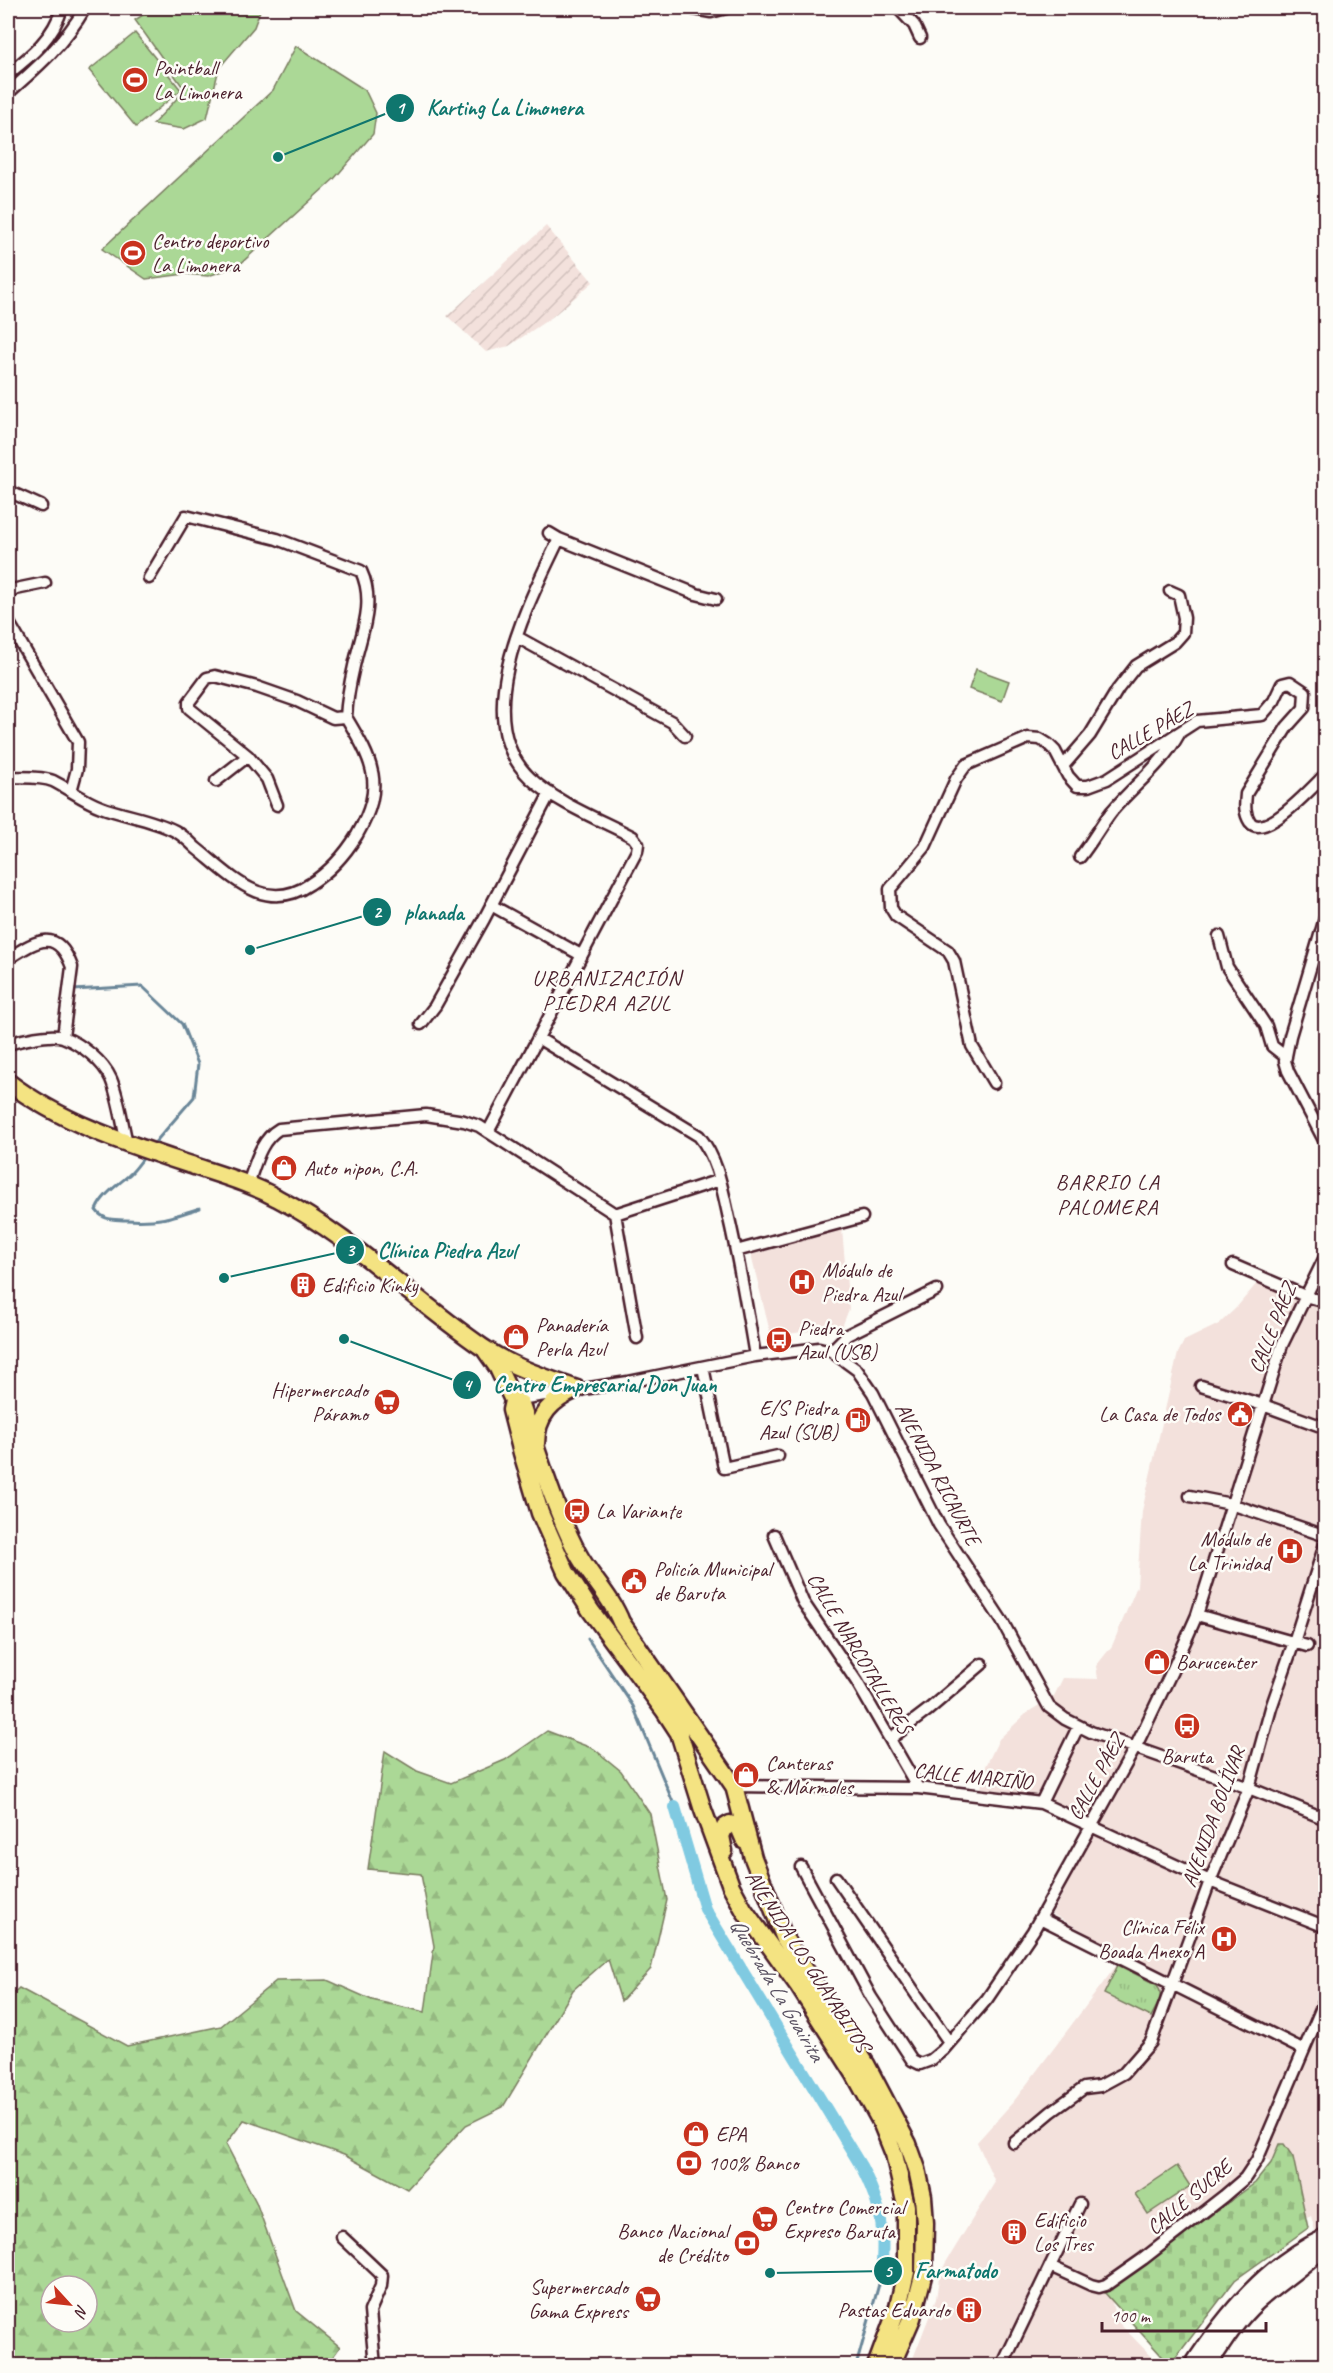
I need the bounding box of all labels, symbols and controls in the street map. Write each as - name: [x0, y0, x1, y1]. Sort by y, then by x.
- place label: Paintball La Limonera: [154, 55, 243, 105]
- sports icon: Paintball La Limonera: [120, 65, 150, 95]
- callout: Karting La Limonera: [385, 88, 596, 128]
- text: Karting La Limonera: [427, 94, 585, 122]
- text: 1: [396, 97, 406, 119]
- place label: Centro deportivo La Limonera: [152, 228, 270, 278]
- sports icon: Centro deportivo La Limonera: [118, 238, 148, 268]
- street label: CALLE PÁEZ: [1103, 695, 1200, 766]
- callout: planada: [362, 892, 476, 932]
- text: planada: [404, 899, 465, 927]
- text: 2: [373, 901, 383, 923]
- district label: URBANIZACIÓN PIEDRA AZUL: [532, 964, 684, 1017]
- shop icon: Auto nipon, C.A.: [269, 1153, 299, 1183]
- place label: Auto nipon, C.A.: [304, 1155, 419, 1181]
- district label: BARRIO LA PALOMERA: [1056, 1168, 1160, 1221]
- callout: Clínica Piedra Azul: [335, 1230, 529, 1270]
- text: Clínica Piedra Azul: [378, 1237, 520, 1265]
- text: 3: [346, 1239, 356, 1261]
- place label: Módulo de Piedra Azul: [822, 1257, 904, 1307]
- hospital icon: Módulo de Piedra Azul: [787, 1267, 817, 1297]
- building icon: Edificio Kinky: [288, 1270, 318, 1300]
- place label: Edificio Kinky: [322, 1272, 419, 1298]
- street label: CALLE PÁEZ: [1242, 1277, 1303, 1376]
- place label: Panadería Perla Azul: [536, 1312, 610, 1362]
- place label: Piedra Azul (USB): [798, 1315, 878, 1365]
- shop icon: Panadería Perla Azul: [501, 1322, 531, 1352]
- bus stop icon: Piedra Azul (USB): [764, 1325, 794, 1355]
- callout: Centro Empresarial Don Juan: [452, 1365, 729, 1405]
- text: Centro Empresarial Don Juan: [493, 1371, 718, 1399]
- text: 4: [463, 1374, 473, 1396]
- place label: Hipermercado Páramo: [271, 1377, 371, 1427]
- supermarket icon: Hipermercado Páramo: [372, 1387, 402, 1417]
- place label: E/S Piedra Azul (SUB): [759, 1395, 840, 1445]
- street label: AVENIDA RICAURTE: [889, 1398, 988, 1552]
- public building icon: La Casa de Todos: [1225, 1399, 1255, 1429]
- place label: La Casa de Todos: [1099, 1401, 1222, 1427]
- fuel station icon: E/S Piedra Azul (SUB): [843, 1405, 873, 1435]
- bus stop icon: La Variante: [562, 1496, 592, 1526]
- place label: La Variante: [596, 1498, 682, 1524]
- place label: Módulo de La Trinidad: [1188, 1526, 1274, 1576]
- hospital icon: Módulo de La Trinidad: [1275, 1536, 1305, 1566]
- place label: Policía Municipal de Baruta: [654, 1556, 774, 1606]
- public building icon: Policía Municipal de Baruta: [619, 1566, 649, 1596]
- street label: CALLE NARCOTALLERES: [802, 1568, 920, 1741]
- shop icon: Barucenter: [1142, 1647, 1172, 1677]
- place label: Barucenter: [1176, 1649, 1258, 1675]
- bus stop icon: Baruta: [1172, 1711, 1202, 1741]
- street label: CALLE PÁEZ: [1062, 1727, 1132, 1824]
- street label: AVENIDA BOLÍVAR: [1176, 1741, 1251, 1891]
- place label: Baruta: [1162, 1743, 1215, 1769]
- place label: Canteras & Mármoles: [766, 1750, 854, 1800]
- street label: CALLE MARIÑO: [913, 1757, 1036, 1795]
- shop icon: Canteras & Mármoles: [731, 1760, 761, 1790]
- street label: AVENIDA LOS GUAYABITOS: [740, 1865, 878, 2060]
- water label: Quebrada La Guairita: [724, 1913, 832, 2068]
- place label: Clínica Félix Boada Anexo A: [1098, 1914, 1206, 1964]
- hospital icon: Clínica Félix Boada Anexo A: [1209, 1924, 1239, 1954]
- shop icon: EPA: [681, 2119, 711, 2149]
- place label: EPA: [716, 2121, 747, 2147]
- bank icon: 100% Banco: [674, 2148, 704, 2178]
- place label: 100% Banco: [708, 2150, 801, 2176]
- street label: CALLE SUCRE: [1141, 2152, 1239, 2240]
- place label: Centro Comercial Expreso Baruta: [784, 2194, 908, 2244]
- supermarket icon: Centro Comercial Expreso Baruta: [750, 2204, 780, 2234]
- place label: Edificio Los Tres: [1034, 2207, 1095, 2257]
- building icon: Edificio Los Tres: [999, 2217, 1029, 2247]
- place label: Banco Nacional de Crédito: [617, 2218, 731, 2268]
- bank icon: Banco Nacional de Crédito: [732, 2228, 762, 2258]
- callout: Farmatodo: [873, 2251, 1009, 2291]
- text: Farmatodo: [915, 2257, 999, 2285]
- text: 5: [884, 2260, 894, 2282]
- north arrow: [39, 2274, 99, 2334]
- place label: Supermercado Gama Express: [528, 2274, 631, 2324]
- supermarket icon: Supermercado Gama Express: [633, 2284, 663, 2314]
- building icon: Pastas Eduardo: [954, 2295, 984, 2325]
- scale bar: [1102, 2295, 1266, 2333]
- place label: Pastas Eduardo: [838, 2297, 953, 2323]
- text: N: [69, 2301, 93, 2322]
- text: 100 m: [1111, 2305, 1152, 2327]

